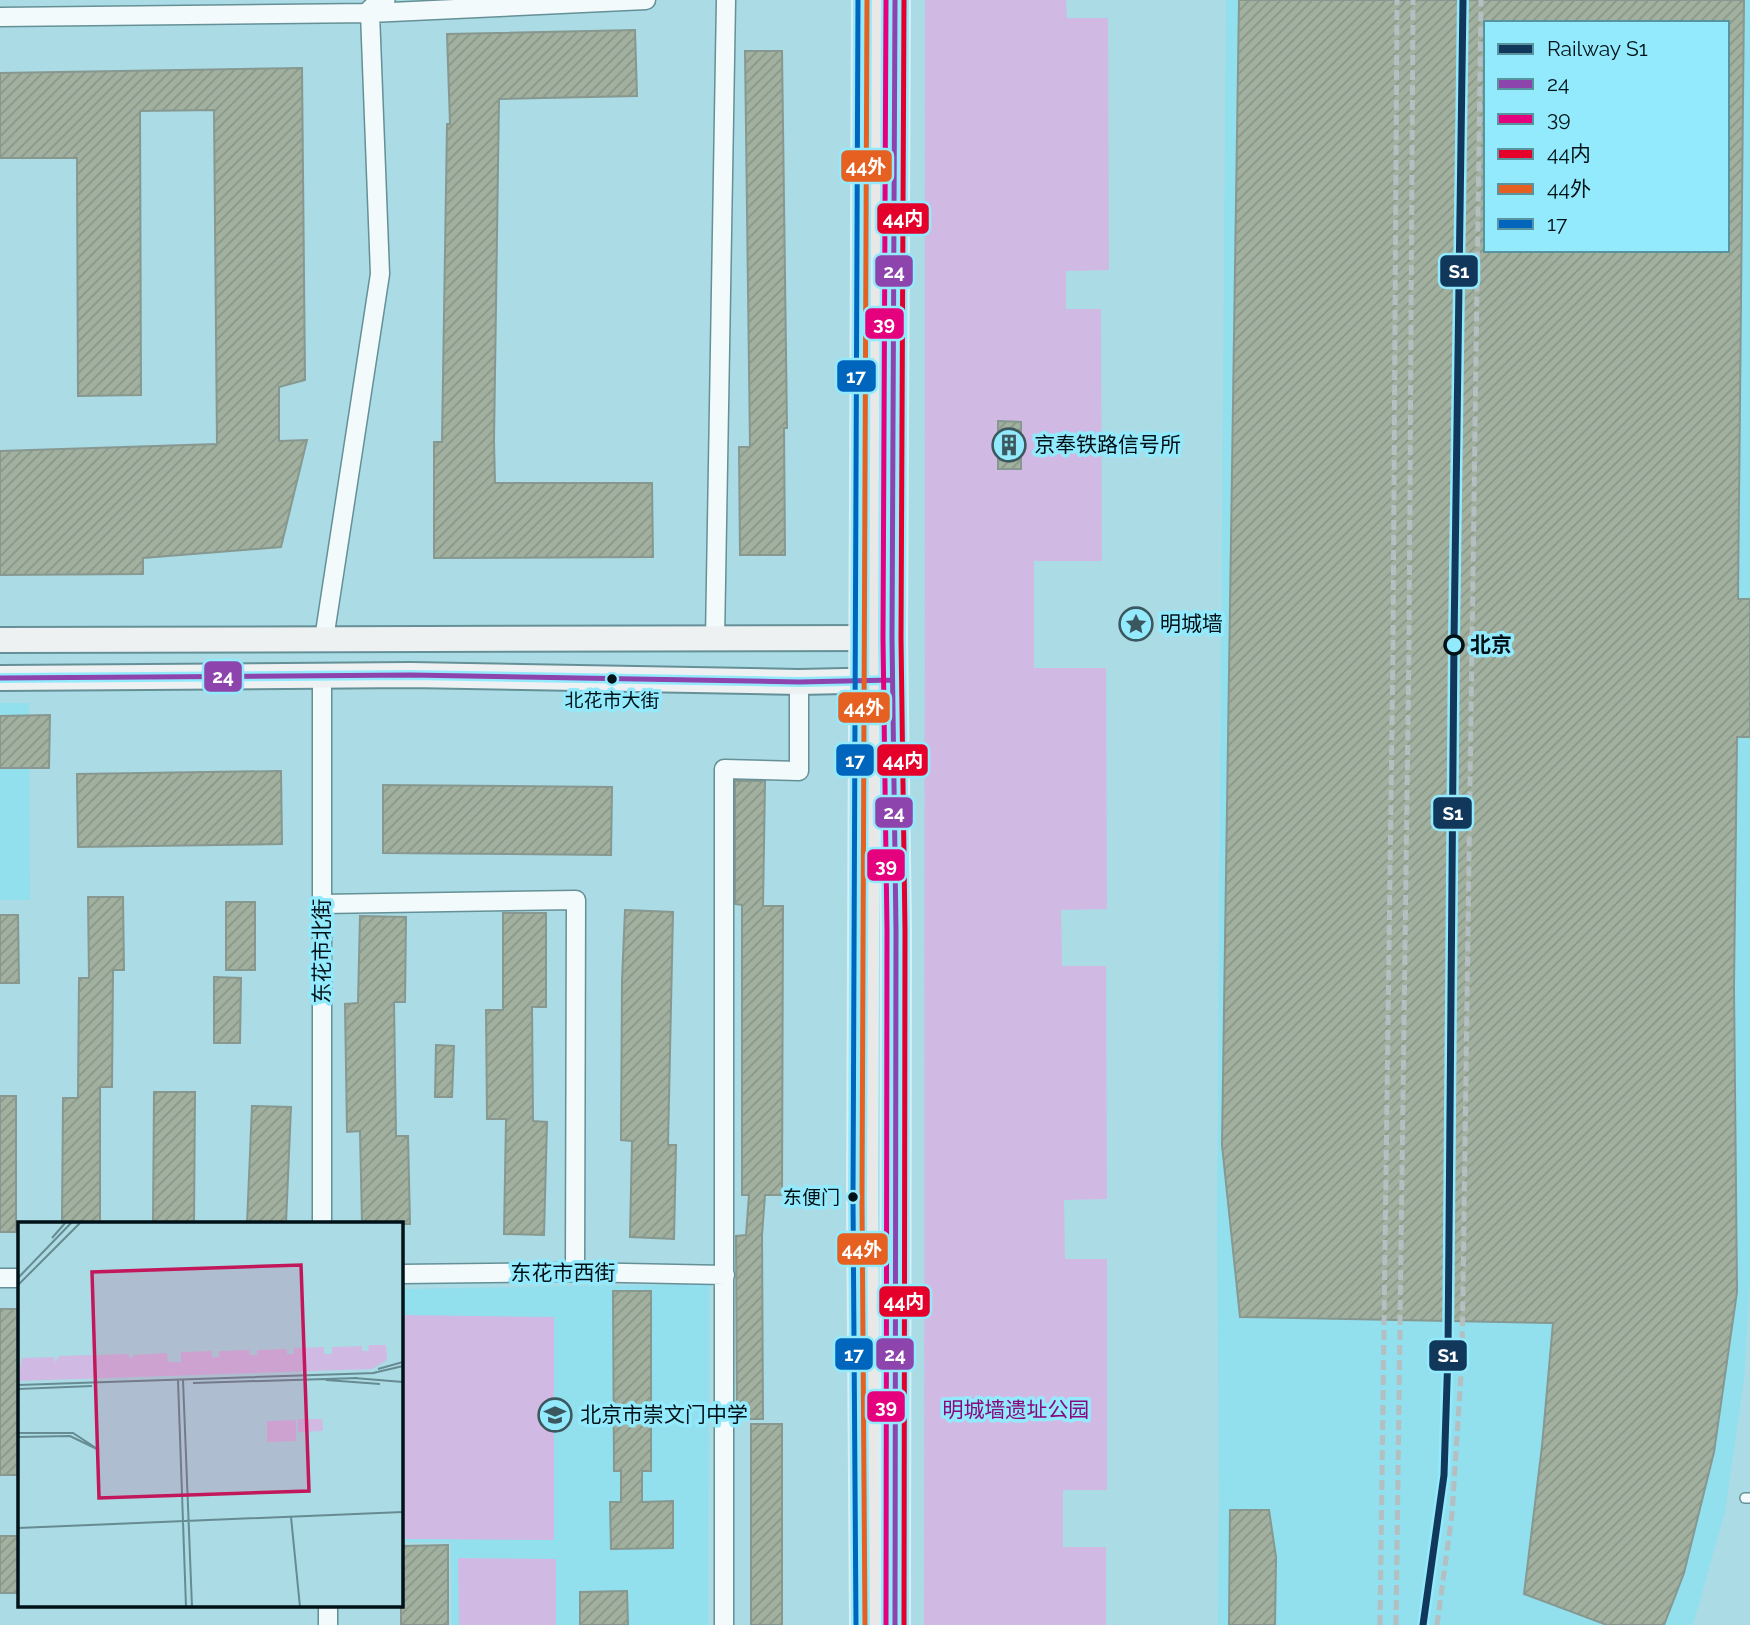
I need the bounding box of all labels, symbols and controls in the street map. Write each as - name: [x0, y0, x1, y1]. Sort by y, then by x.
- legend: [1484, 21, 1729, 252]
- text: Railway S1: [1547, 36, 1648, 61]
- text: 24: [1547, 71, 1569, 96]
- text: 39: [1547, 106, 1571, 131]
- text: 44内: [1547, 141, 1591, 166]
- line badge: 44外: [840, 149, 893, 183]
- text: 44外: [846, 155, 886, 177]
- text: 44外: [1547, 176, 1591, 201]
- line badge: 44内: [876, 202, 930, 235]
- text: 44内: [883, 207, 923, 229]
- text: 17: [1547, 211, 1568, 236]
- line badge: 24: [874, 254, 914, 288]
- line badge: S1: [1439, 254, 1479, 288]
- text: 24: [883, 260, 905, 282]
- text: S1: [1448, 260, 1470, 282]
- line badge: 39: [864, 307, 905, 340]
- text: 39: [873, 312, 895, 334]
- line badge: 17: [836, 359, 877, 393]
- text: 17: [846, 365, 866, 387]
- building icon: 京奉铁路信号所: [990, 426, 1028, 464]
- place label: 京奉铁路信号所: [1034, 432, 1181, 457]
- place icon: 明城墙: [1117, 605, 1155, 643]
- place label: 明城墙: [1160, 611, 1223, 636]
- place label: 北京: [1470, 632, 1512, 657]
- marker: 北京: [1444, 635, 1464, 655]
- line badge: 24: [203, 660, 243, 693]
- text: 24: [212, 665, 234, 687]
- marker: 北花市大街: [605, 672, 619, 686]
- place label: 北花市大街: [564, 689, 660, 711]
- line badge: 44外: [837, 691, 891, 724]
- text: 44外: [844, 696, 884, 718]
- line badge: 17: [835, 743, 875, 777]
- line badge: 44内: [876, 743, 929, 777]
- text: 17: [845, 749, 865, 771]
- text: 44内: [883, 749, 923, 771]
- line badge: 24: [874, 796, 914, 829]
- line badge: S1: [1432, 796, 1473, 830]
- text: 24: [883, 801, 905, 823]
- text: S1: [1442, 802, 1464, 824]
- line badge: 39: [866, 848, 906, 882]
- text: 39: [875, 854, 897, 876]
- street label: 东花市北街: [309, 899, 334, 1004]
- place label: 东便门: [783, 1186, 840, 1208]
- marker: 东便门: [846, 1190, 860, 1204]
- inset map: [18, 1222, 402, 1608]
- line badge: 44外: [836, 1232, 889, 1266]
- text: 44外: [842, 1238, 882, 1260]
- street label: 东花市西街: [511, 1260, 616, 1285]
- line badge: 44内: [878, 1285, 931, 1318]
- text: 44内: [884, 1290, 924, 1312]
- line badge: 17: [834, 1337, 874, 1371]
- line badge: 24: [875, 1337, 915, 1371]
- line badge: S1: [1428, 1339, 1468, 1372]
- text: 17: [844, 1343, 864, 1365]
- text: 24: [884, 1343, 906, 1365]
- text: S1: [1437, 1344, 1459, 1366]
- line badge: 39: [866, 1390, 906, 1423]
- text: 39: [875, 1395, 897, 1417]
- school or university icon: 北京市崇文门中学: [536, 1396, 574, 1434]
- park label: 明城墙遗址公园: [943, 1397, 1090, 1422]
- place label: 北京市崇文门中学: [580, 1402, 748, 1427]

